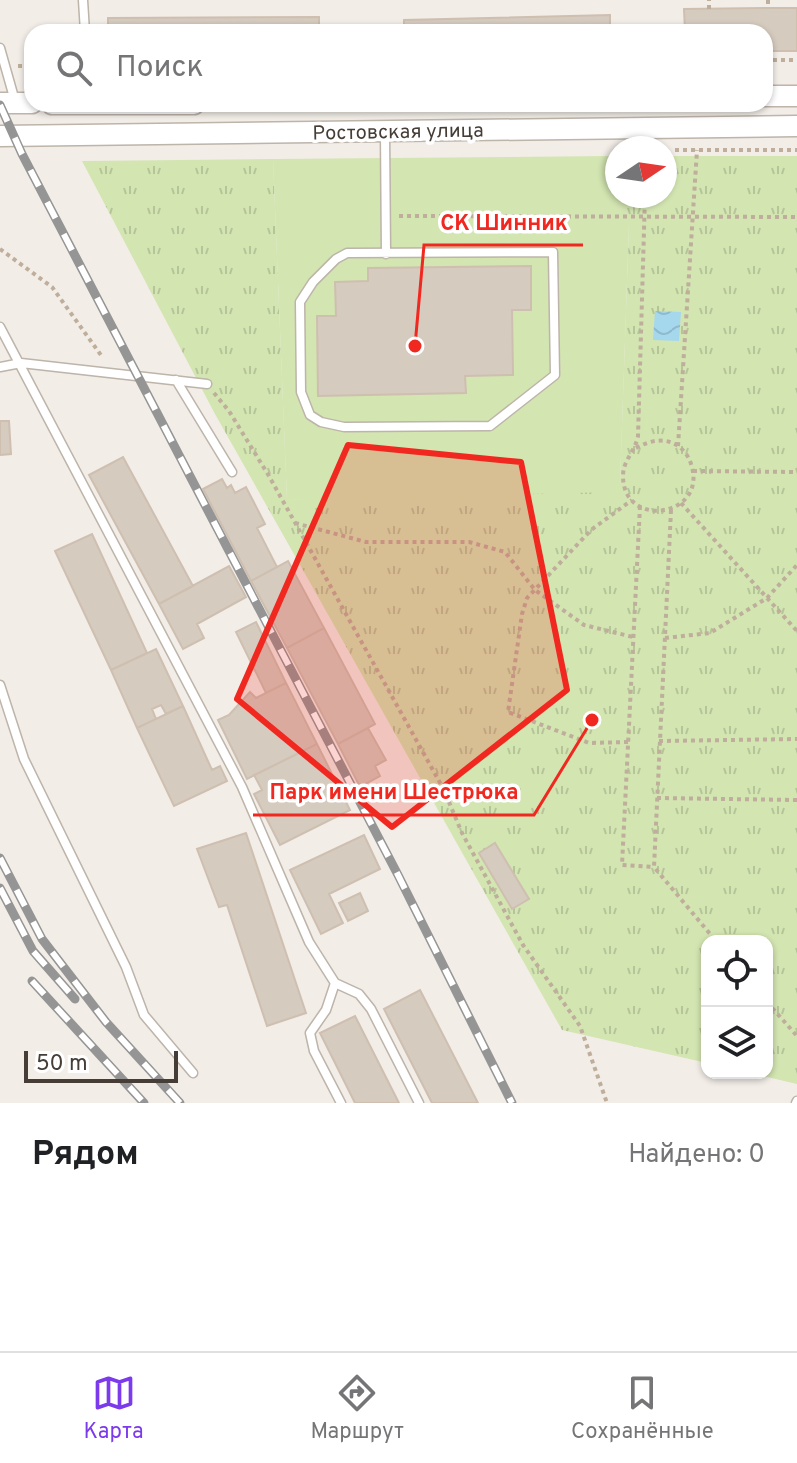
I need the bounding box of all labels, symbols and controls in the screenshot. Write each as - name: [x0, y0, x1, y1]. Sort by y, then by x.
- search box: [24, 24, 773, 112]
- icon: search: [52, 46, 96, 90]
- text: Поиск: [116, 50, 204, 87]
- street label: Ростовская улица: [312, 119, 484, 147]
- north arrow: [605, 136, 677, 208]
- callout: СК Шинник: [424, 199, 583, 245]
- text: СК Шинник: [440, 211, 568, 238]
- callout: Парк имени Шестрюка: [253, 769, 534, 815]
- text: Парк имени Шестрюка: [269, 780, 519, 807]
- map controls: [701, 935, 773, 1079]
- button: locate: [701, 935, 773, 1007]
- button: layers: [701, 1007, 773, 1079]
- scale bar: [24, 1047, 178, 1083]
- text: 50 m: [36, 1051, 88, 1078]
- text: Рядом: [32, 1134, 139, 1177]
- text: Найдено: 0: [628, 1139, 765, 1172]
- tab: Карта: [83, 1371, 144, 1446]
- tab: Маршрут: [310, 1371, 404, 1446]
- tab: Сохранённые: [571, 1371, 714, 1446]

